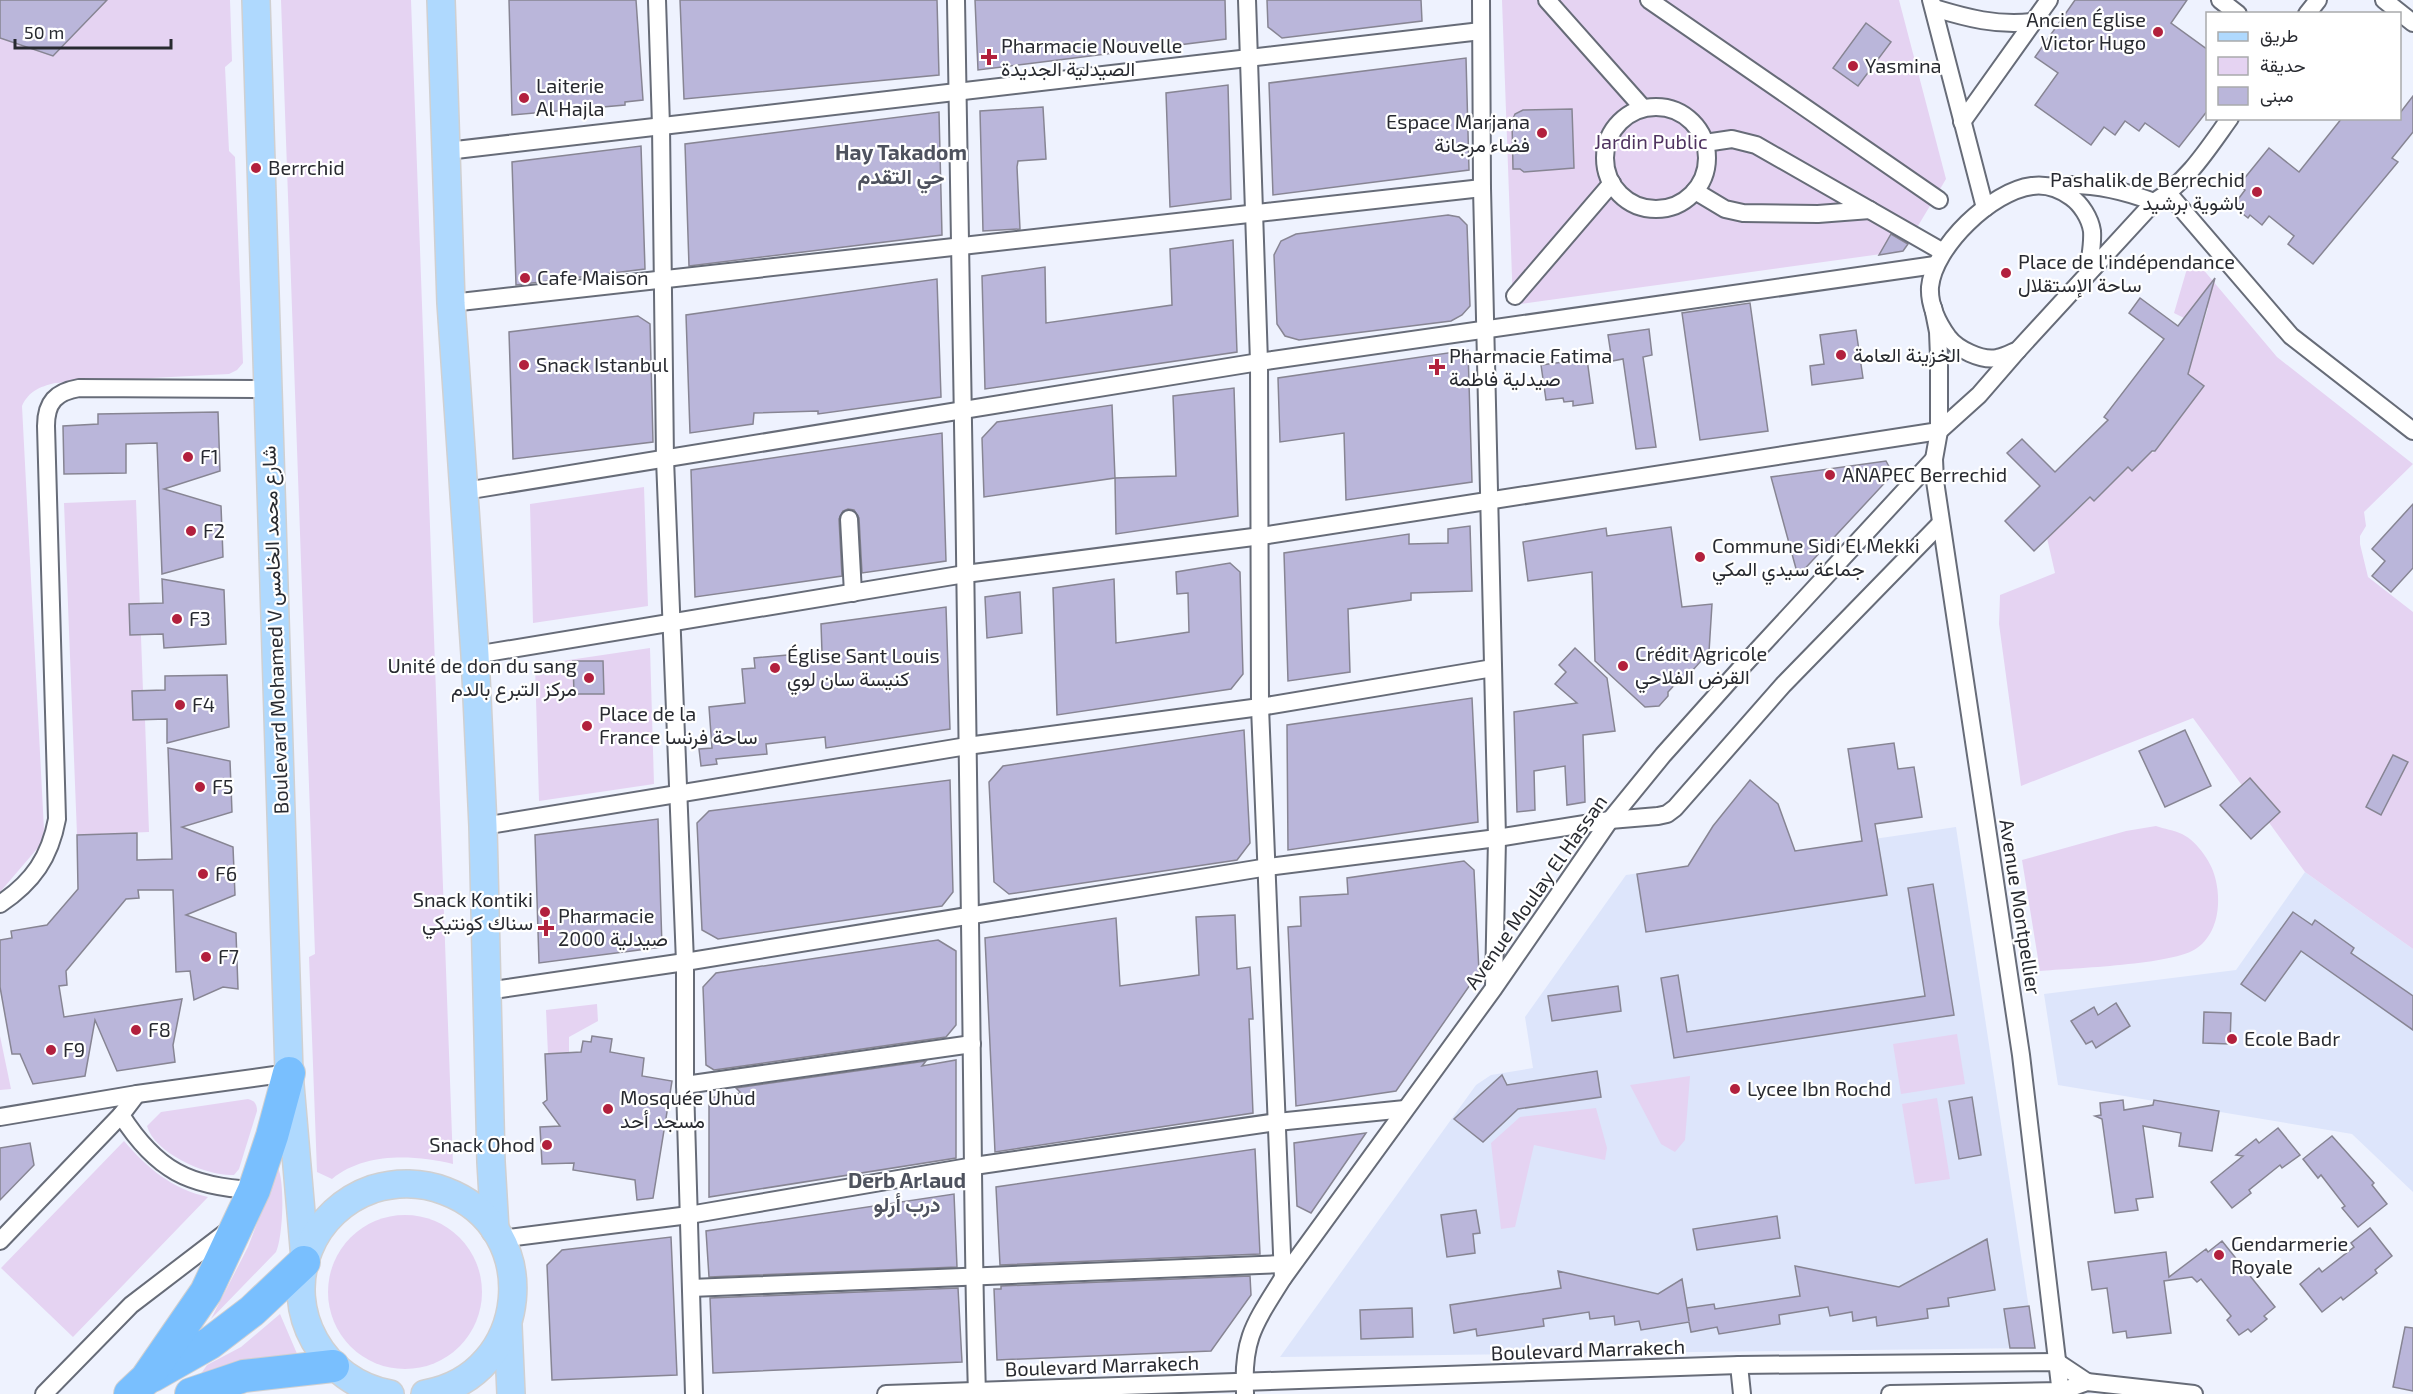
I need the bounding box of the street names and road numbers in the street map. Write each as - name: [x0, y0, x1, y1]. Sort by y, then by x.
- street label: Boulevard Mohamed V شارع محمد الخامس: [256, 445, 295, 815]
- street label: Avenue Moulay El Hassan: [1459, 790, 1611, 993]
- street label: Avenue Montpellier: [1995, 817, 2047, 996]
- street label: Boulevard Marrakech: [1490, 1334, 1686, 1364]
- street label: Boulevard Marrakech: [1004, 1350, 1200, 1380]

